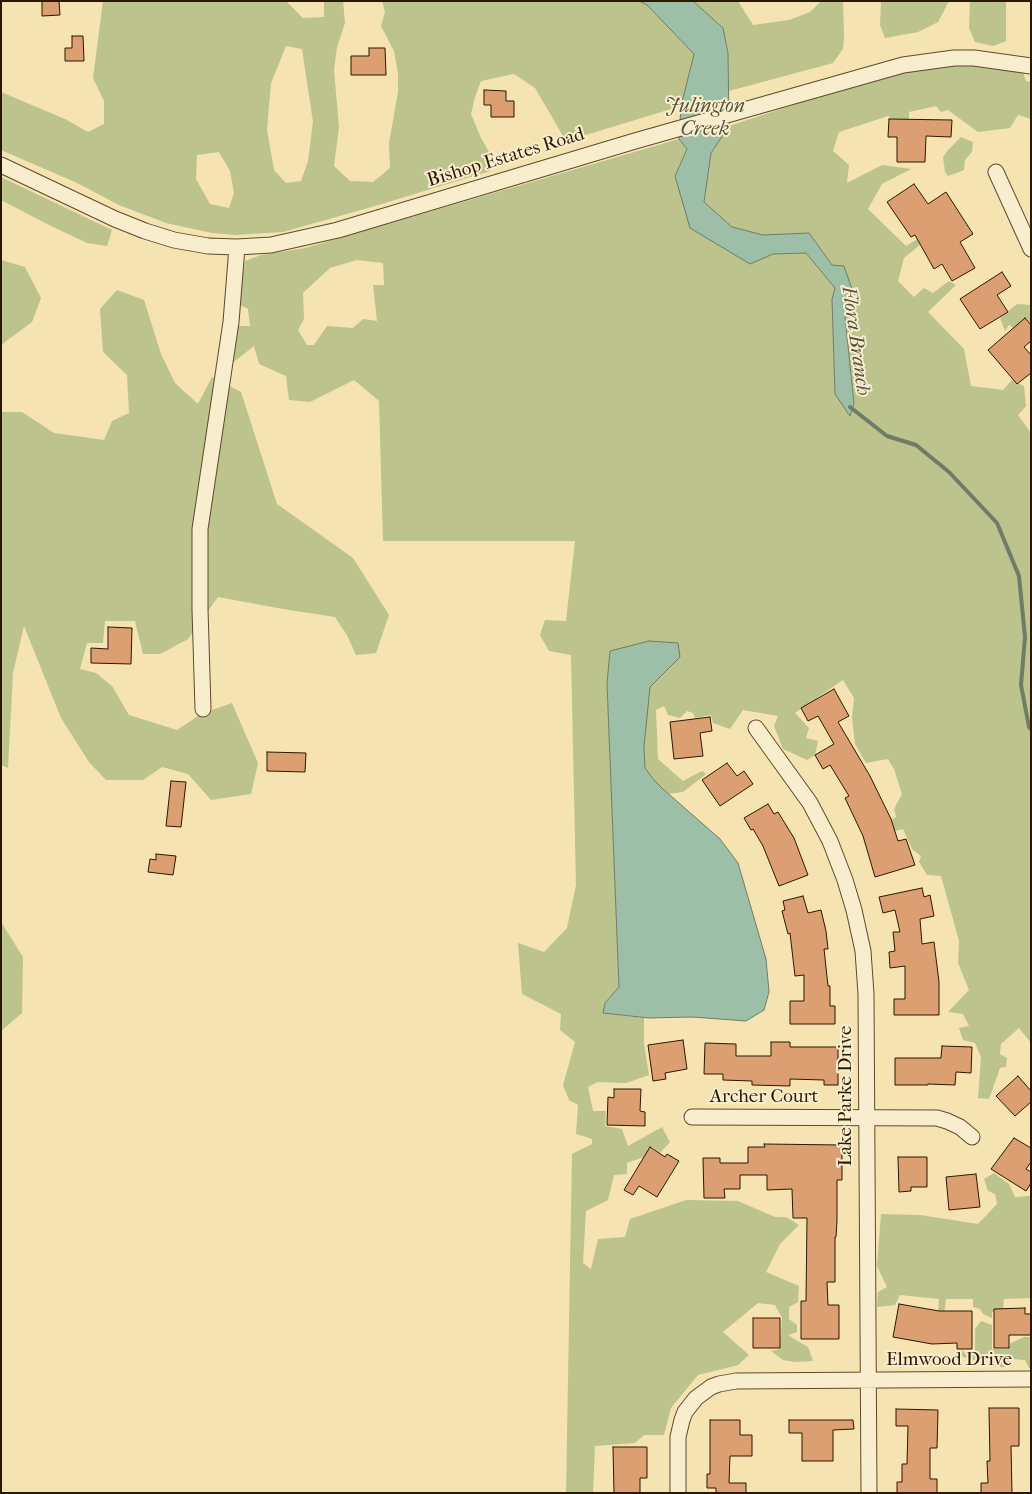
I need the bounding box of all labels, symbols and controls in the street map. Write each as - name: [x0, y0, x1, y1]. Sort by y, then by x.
- water label: Julington Creek: [665, 95, 745, 142]
- street label: Bishop Estates Road: [425, 123, 587, 193]
- water label: Flora Branch: [835, 285, 875, 397]
- street label: Lake Parke Drive: [835, 1026, 857, 1166]
- street label: Archer Court: [710, 1086, 818, 1108]
- street label: Elmwood Drive: [886, 1349, 1012, 1371]

